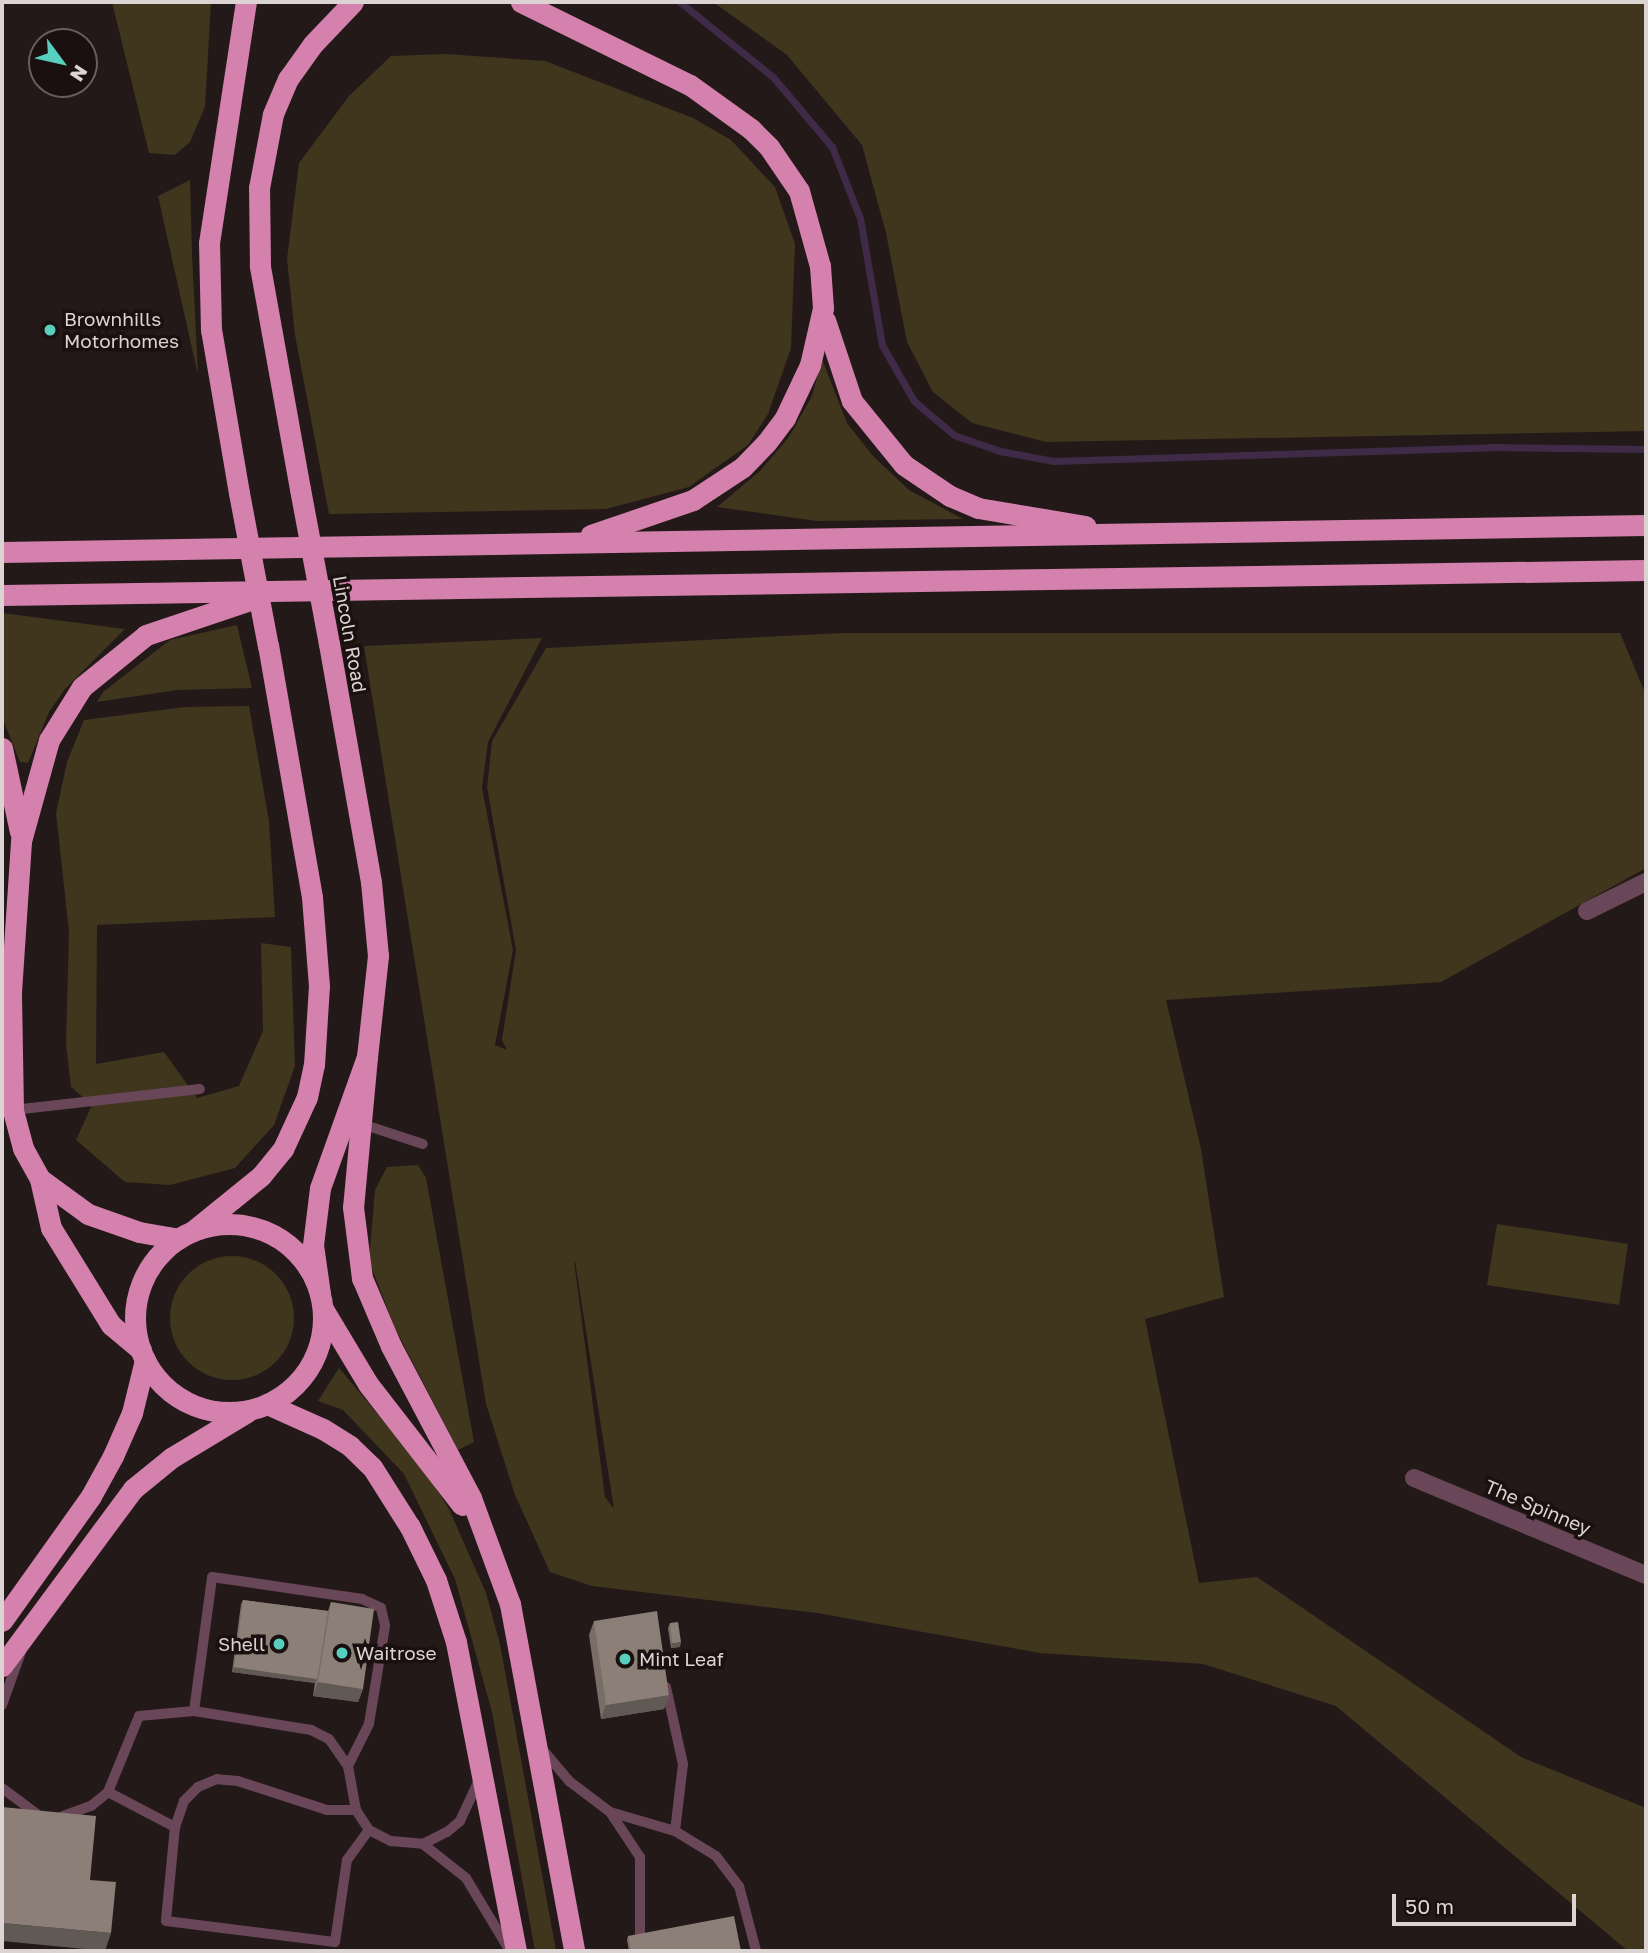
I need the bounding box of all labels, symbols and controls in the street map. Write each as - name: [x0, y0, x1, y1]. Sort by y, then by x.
- north arrow: [28, 28, 98, 98]
- text: N: [66, 61, 93, 86]
- place label: Brownhills Motorhomes: [64, 308, 179, 352]
- marker: Brownhills Motorhomes: [42, 322, 58, 338]
- street label: Lincoln Road: [328, 574, 372, 694]
- street label: The Spinney: [1482, 1474, 1594, 1540]
- place label: Shell: [218, 1633, 265, 1655]
- marker: Shell: [271, 1636, 287, 1652]
- place label: Waitrose: [356, 1642, 437, 1664]
- marker: Waitrose: [334, 1645, 350, 1661]
- place label: Mint Leaf: [639, 1648, 724, 1670]
- marker: Mint Leaf: [617, 1651, 633, 1667]
- scale bar: [1396, 1880, 1580, 1924]
- text: 50 m: [1405, 1893, 1454, 1919]

